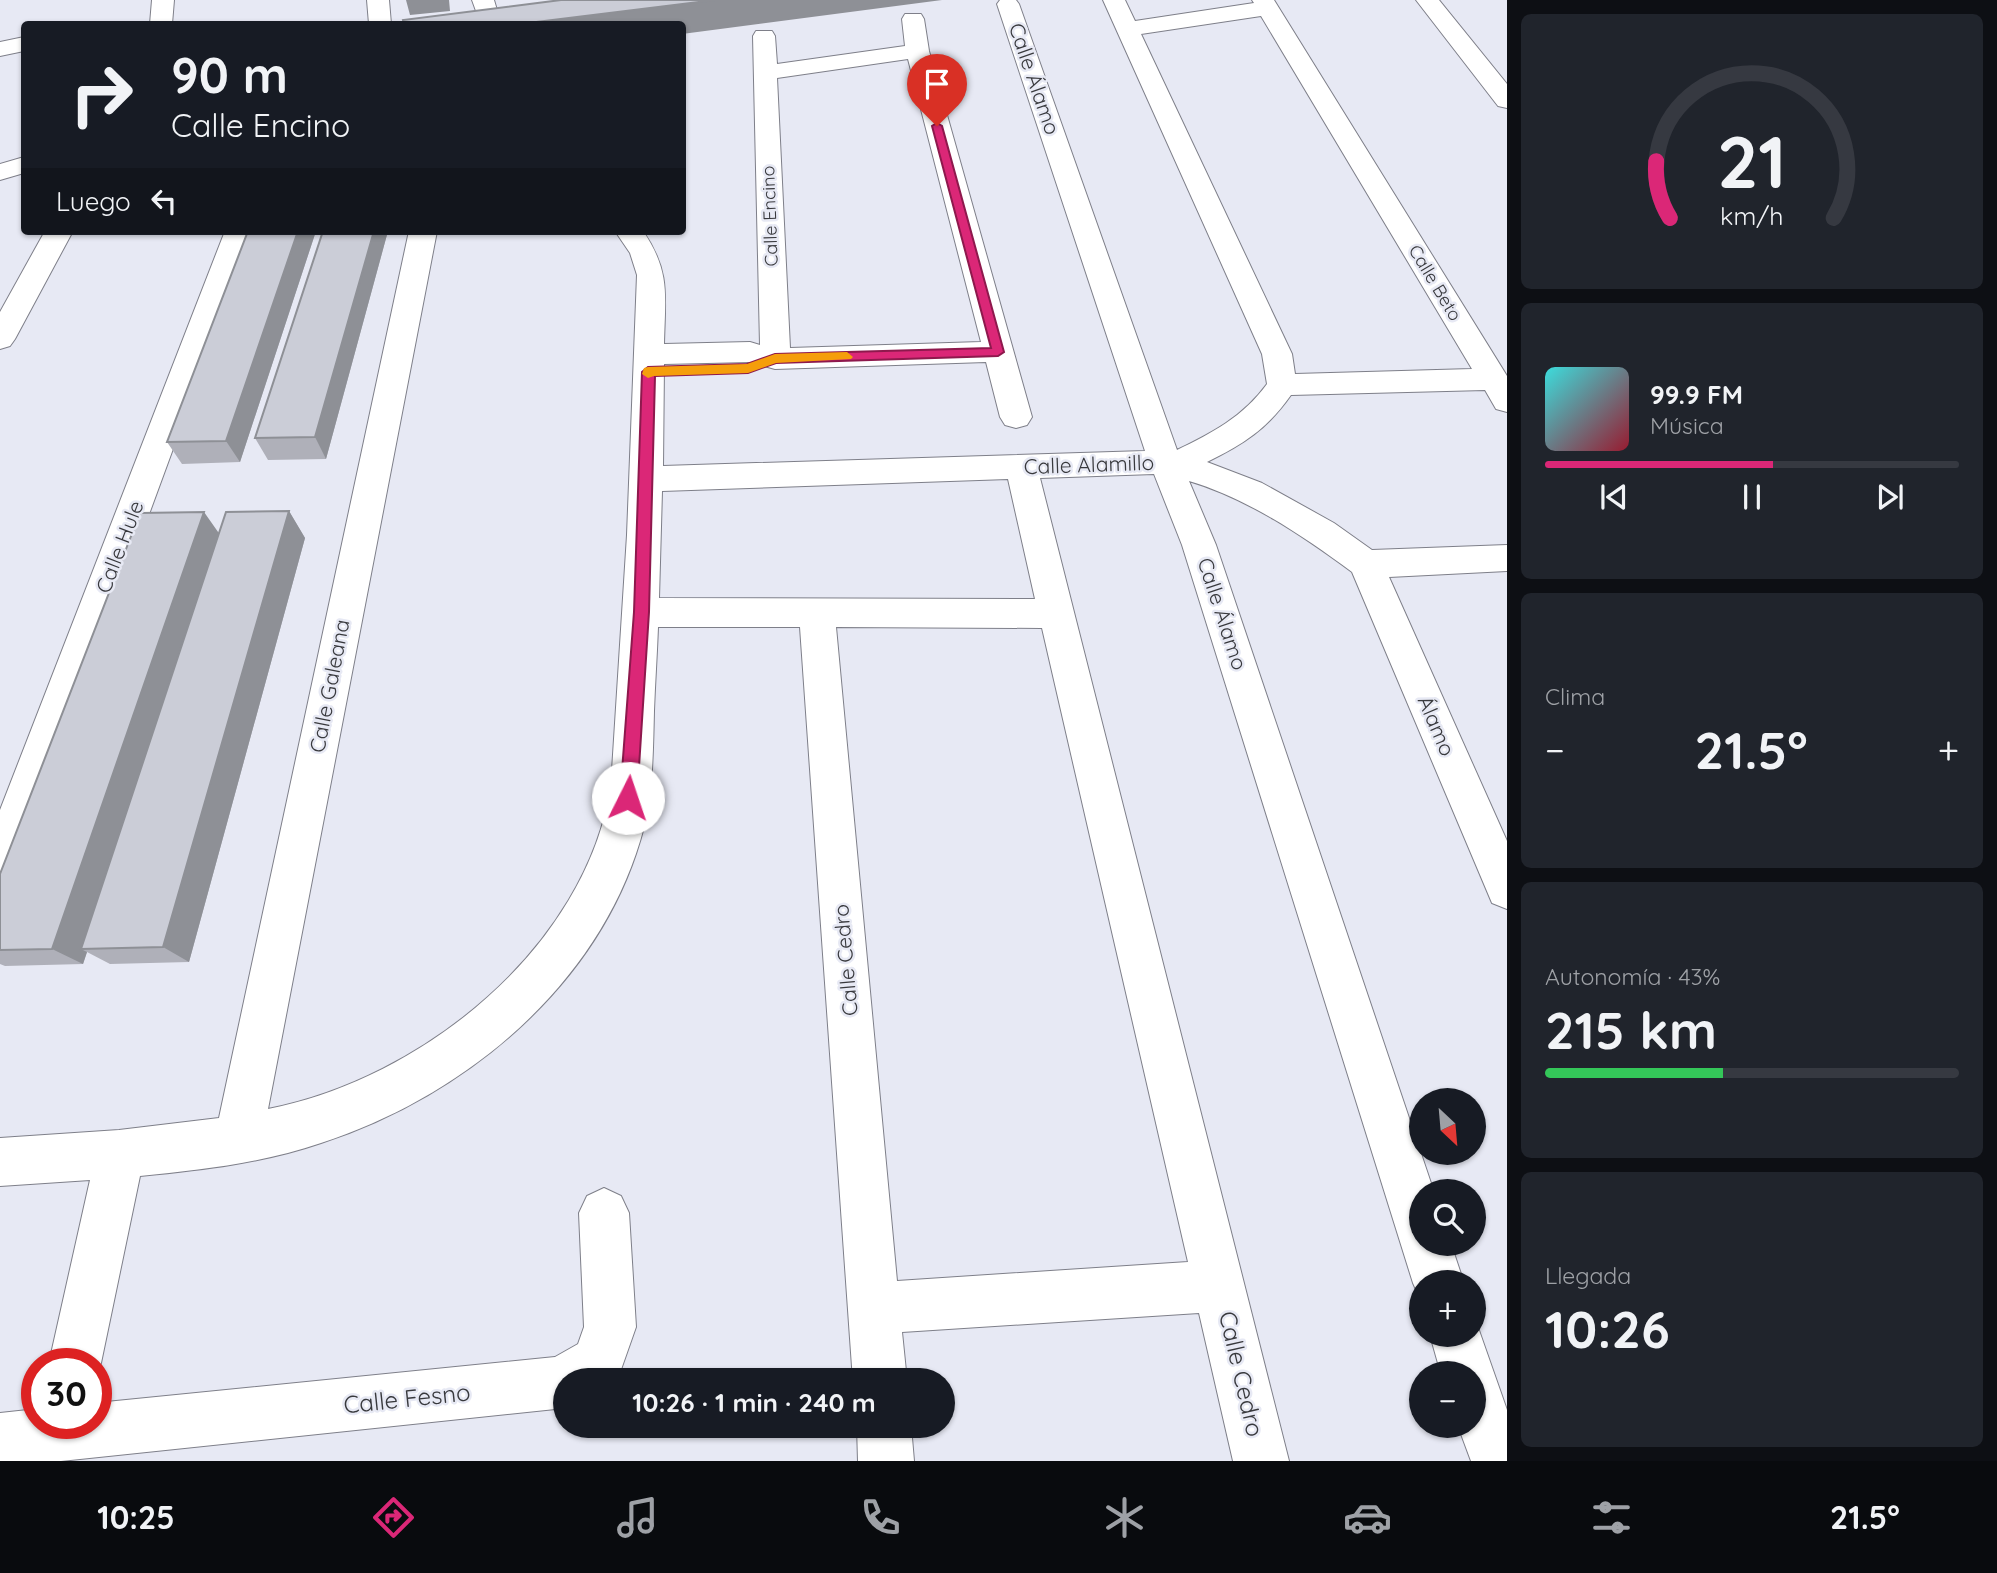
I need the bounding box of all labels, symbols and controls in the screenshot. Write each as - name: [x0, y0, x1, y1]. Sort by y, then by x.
- street label: Calle Álamo: [1004, 19, 1066, 138]
- text: 90 m: [171, 44, 288, 105]
- icon: right: [56, 49, 147, 140]
- pin: [907, 54, 967, 126]
- icon: arrive: [918, 65, 956, 103]
- text: Calle Encino: [171, 105, 350, 145]
- text: 21: [1717, 115, 1787, 206]
- street label: Calle Encino: [756, 165, 783, 267]
- icon: left: [145, 182, 183, 220]
- text: Luego: [56, 185, 131, 218]
- text: km/h: [1720, 200, 1784, 231]
- street label: Calle Beto: [1404, 241, 1467, 325]
- text: 99.9 FM: [1650, 378, 1743, 411]
- text: Música: [1650, 411, 1724, 440]
- street label: Calle Alamillo: [1023, 449, 1155, 479]
- icon: previous: [1595, 478, 1633, 516]
- icon: pause: [1733, 478, 1771, 516]
- icon: next: [1871, 478, 1909, 516]
- street label: Calle Hule: [90, 497, 149, 597]
- street label: Calle Álamo: [1193, 554, 1253, 673]
- street label: Calle Galeana: [303, 617, 355, 755]
- text: Clima: [1545, 682, 1605, 711]
- street label: Álamo: [1413, 692, 1461, 760]
- text: 21.5°: [1695, 717, 1808, 782]
- text: −: [1545, 726, 1565, 774]
- text: +: [1938, 726, 1959, 774]
- position arrow: [591, 761, 665, 835]
- street label: Calle Cedro: [827, 903, 863, 1017]
- text: Autonomía · 43%: [1545, 962, 1720, 991]
- text: 215 km: [1545, 997, 1717, 1062]
- north arrow: [1409, 1088, 1486, 1166]
- map controls: [1409, 1088, 1486, 1438]
- button: search: [1409, 1179, 1486, 1256]
- text: Llegada: [1545, 1261, 1631, 1290]
- button: +: [1409, 1270, 1486, 1347]
- text: 10:26: [1545, 1296, 1670, 1361]
- street label: Calle Cedro: [1213, 1308, 1271, 1440]
- speed limit sign: 30: [21, 1348, 112, 1439]
- button: −: [1409, 1361, 1486, 1438]
- street label: Calle Fesno: [342, 1376, 472, 1420]
- text: 10:26 · 1 min · 240 m: [632, 1386, 876, 1419]
- icon: directions: [369, 1493, 418, 1542]
- icon: music: [613, 1493, 662, 1542]
- icon: phone: [856, 1493, 905, 1542]
- icon: climate: [1100, 1493, 1149, 1542]
- icon: car: [1343, 1493, 1392, 1542]
- icon: filters: [1587, 1493, 1636, 1542]
- text: 10:25: [97, 1497, 175, 1537]
- text: 21.5°: [1830, 1497, 1900, 1537]

